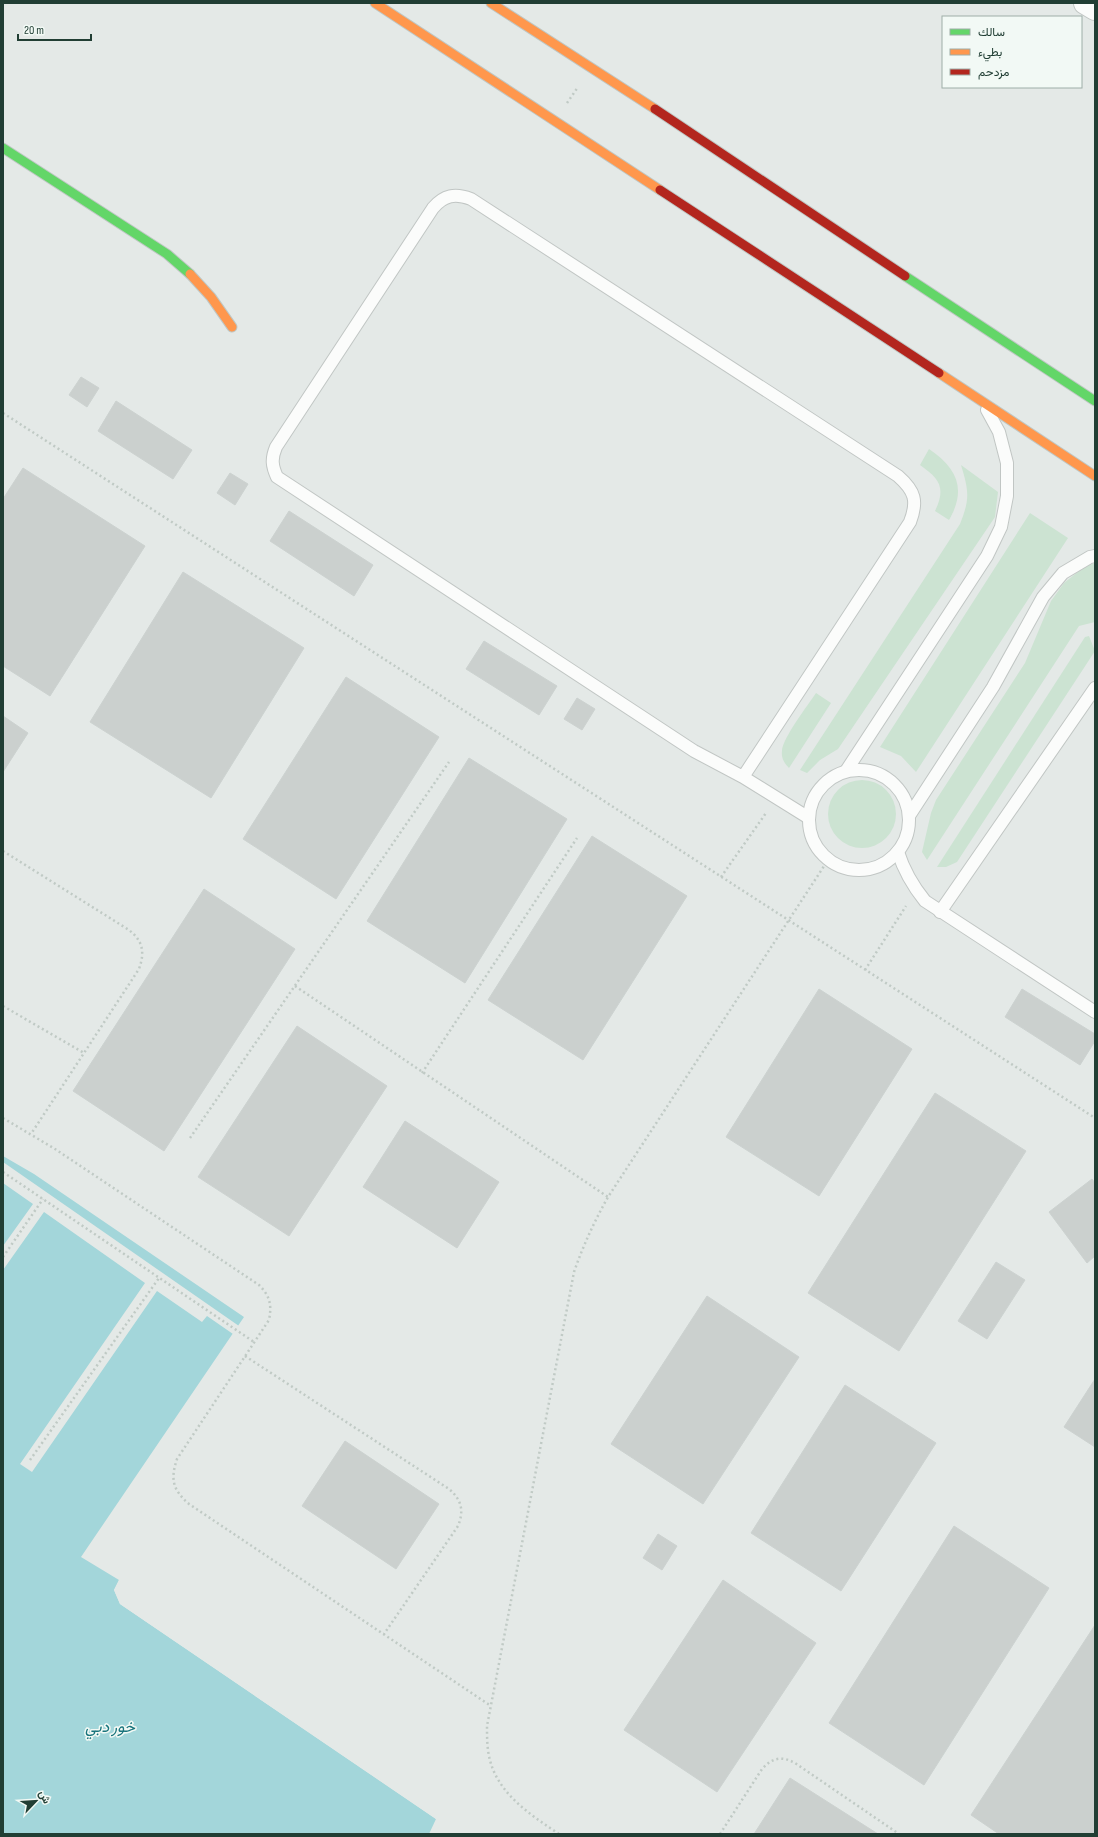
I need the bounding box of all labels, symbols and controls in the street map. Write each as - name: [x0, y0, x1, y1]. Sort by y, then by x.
- scale bar: [18, 16, 91, 42]
- legend: [942, 16, 1082, 88]
- text: 20 m: [24, 23, 44, 38]
- text: سالك: [978, 25, 1005, 40]
- text: بطيء: [978, 45, 1002, 62]
- text: مزدحم: [978, 65, 1009, 80]
- water label: خور دبي: [85, 1718, 136, 1740]
- north arrow: [16, 1781, 56, 1821]
- text: ش: [36, 1788, 53, 1806]

